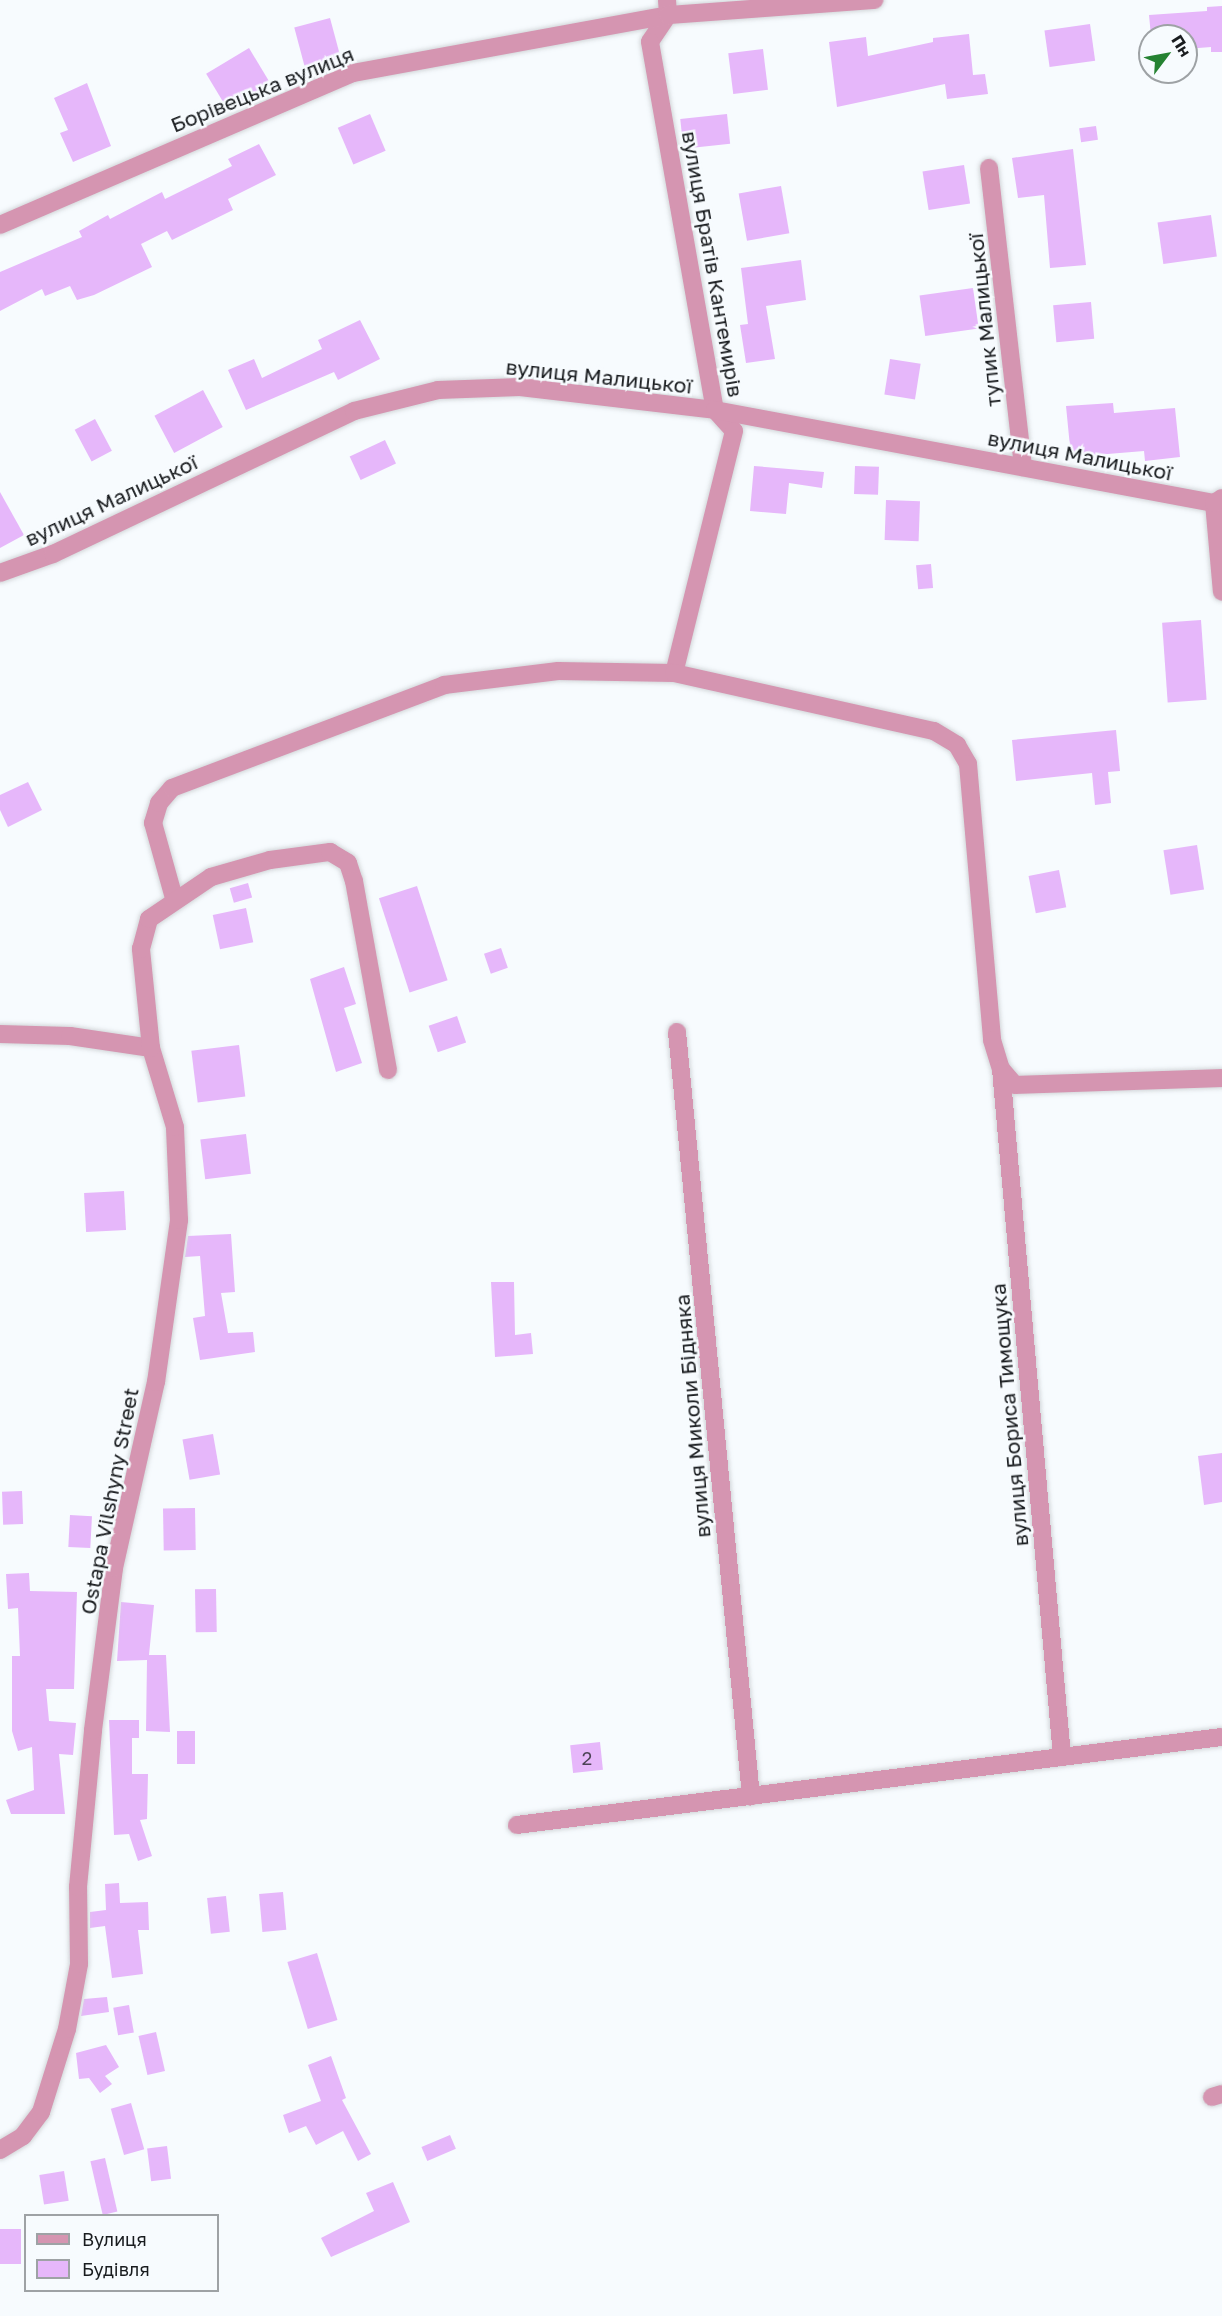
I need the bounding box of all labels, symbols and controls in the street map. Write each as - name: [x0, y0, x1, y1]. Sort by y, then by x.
- north arrow: [1138, 24, 1198, 84]
- text: Пн: [1167, 31, 1196, 60]
- street label: Борівецька вулиця: [167, 41, 357, 137]
- street label: вулиця Братів Кантемирів: [677, 129, 749, 399]
- street label: тупик Малицької: [962, 232, 1006, 408]
- street label: вулиця Малицької: [505, 354, 693, 398]
- street label: вулиця Малицької: [986, 425, 1174, 485]
- street label: вулиця Малицької: [21, 449, 201, 551]
- street label: вулиця Бориса Тимощука: [985, 1283, 1033, 1547]
- street label: вулиця Миколи Бідняка: [669, 1293, 715, 1539]
- street label: Ostapa Vilshyny Street: [75, 1385, 143, 1617]
- house number: 2: [582, 1747, 592, 1769]
- legend: [24, 2214, 219, 2292]
- text: Вулиця: [82, 2228, 147, 2250]
- text: Будівля: [82, 2258, 150, 2280]

